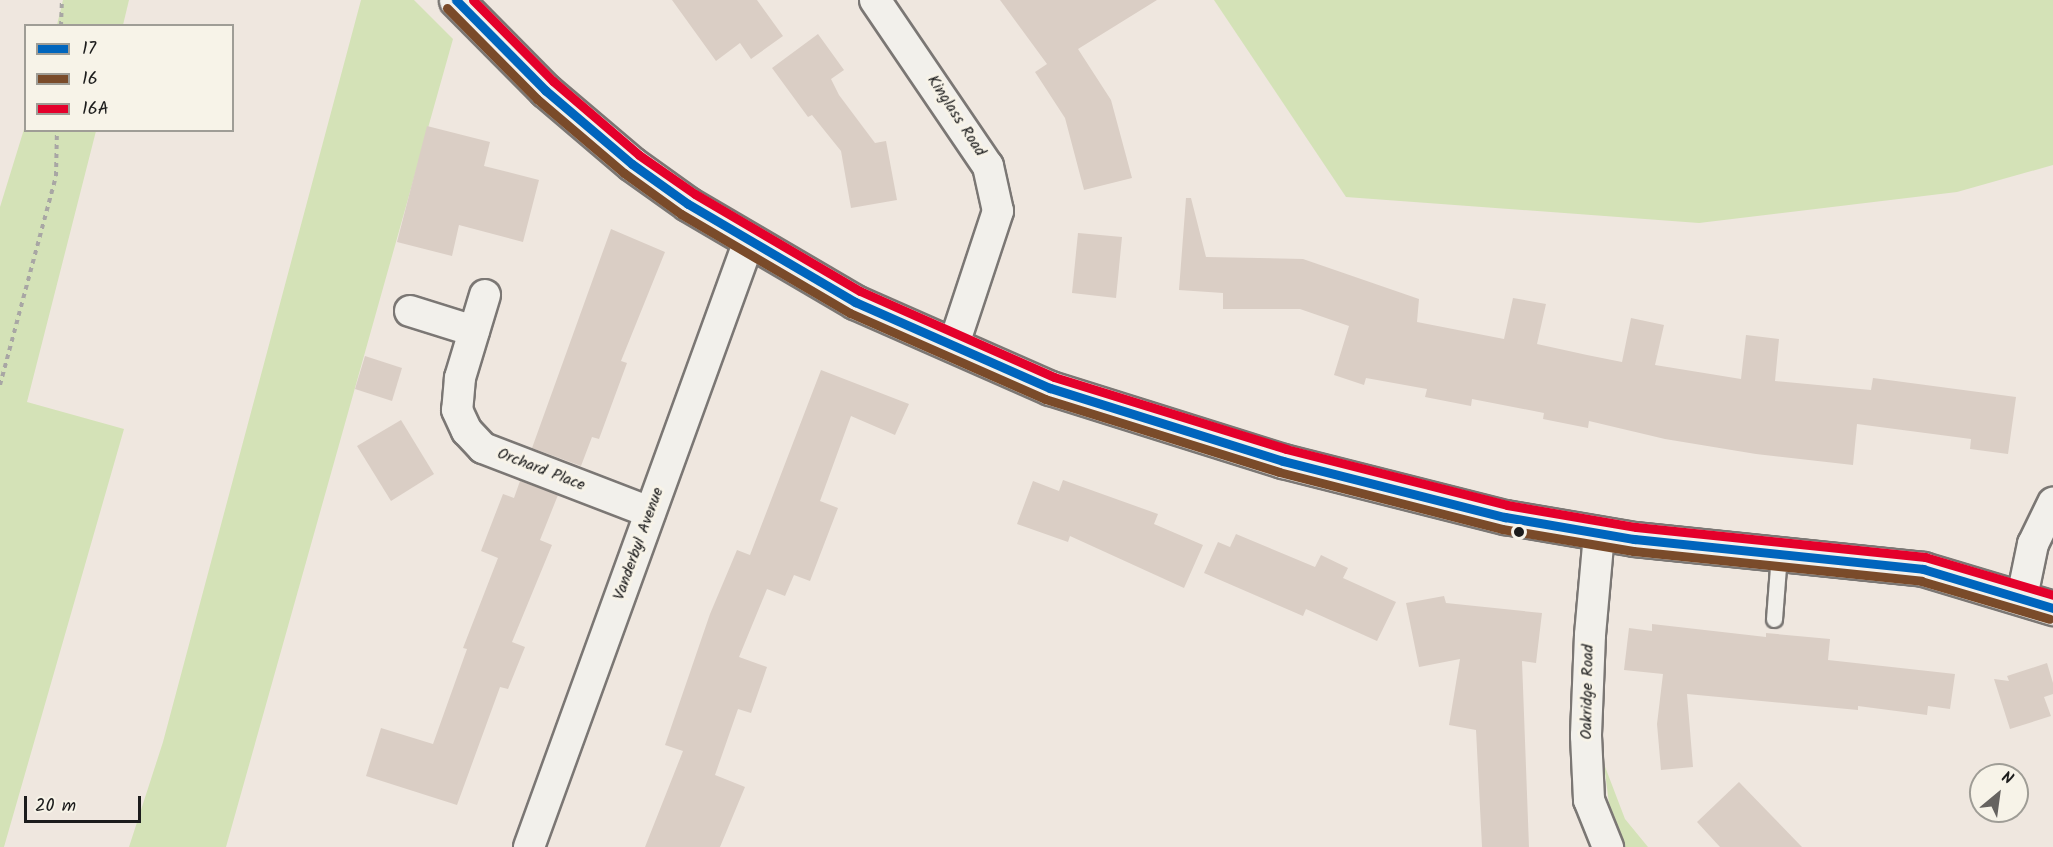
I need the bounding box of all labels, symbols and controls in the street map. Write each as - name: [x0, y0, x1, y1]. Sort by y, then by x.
- legend: [24, 24, 234, 132]
- text: 17: [82, 35, 96, 64]
- text: 16: [82, 65, 98, 94]
- street label: Kinglass Road: [923, 72, 989, 160]
- text: 16A: [82, 95, 109, 124]
- street label: Orchard Place: [494, 444, 588, 496]
- street label: Vanderbyl Avenue: [610, 485, 668, 603]
- unlabelled marker: [1513, 526, 1525, 538]
- street label: Oakridge Road: [1578, 644, 1598, 740]
- north arrow: [1969, 763, 2029, 823]
- text: N: [1997, 765, 2017, 792]
- scale bar: [27, 784, 144, 822]
- text: 20 m: [35, 792, 76, 821]

